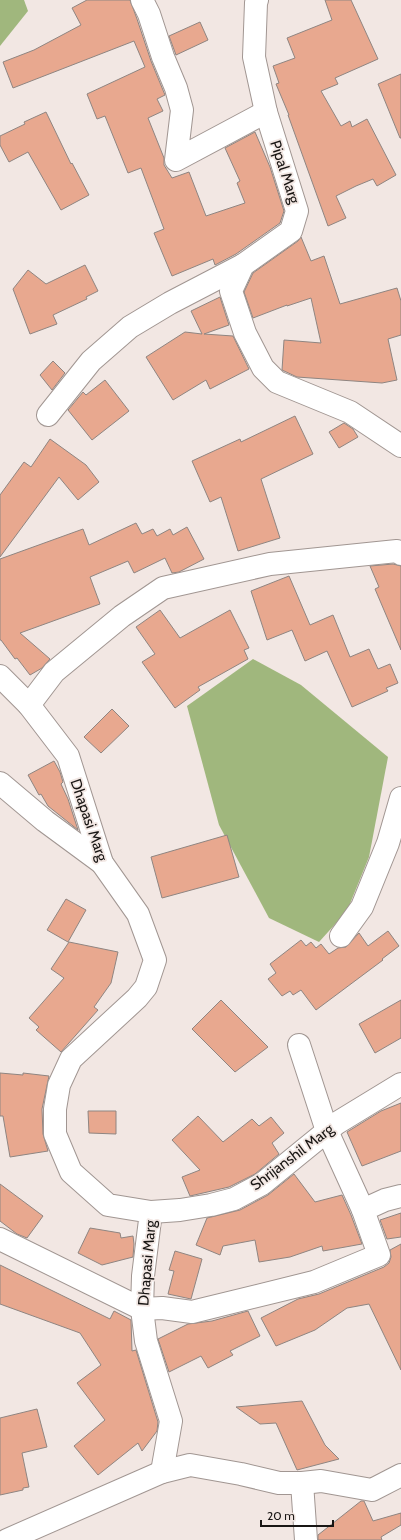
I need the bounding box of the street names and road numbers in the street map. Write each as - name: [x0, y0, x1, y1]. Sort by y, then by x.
- street label: Pipal Marg: [266, 138, 304, 206]
- street label: Dhapasi Marg: [67, 776, 112, 864]
- street label: Shrijanshil Marg: [247, 1120, 337, 1194]
- street label: Dhapasi Marg: [134, 1219, 160, 1307]

